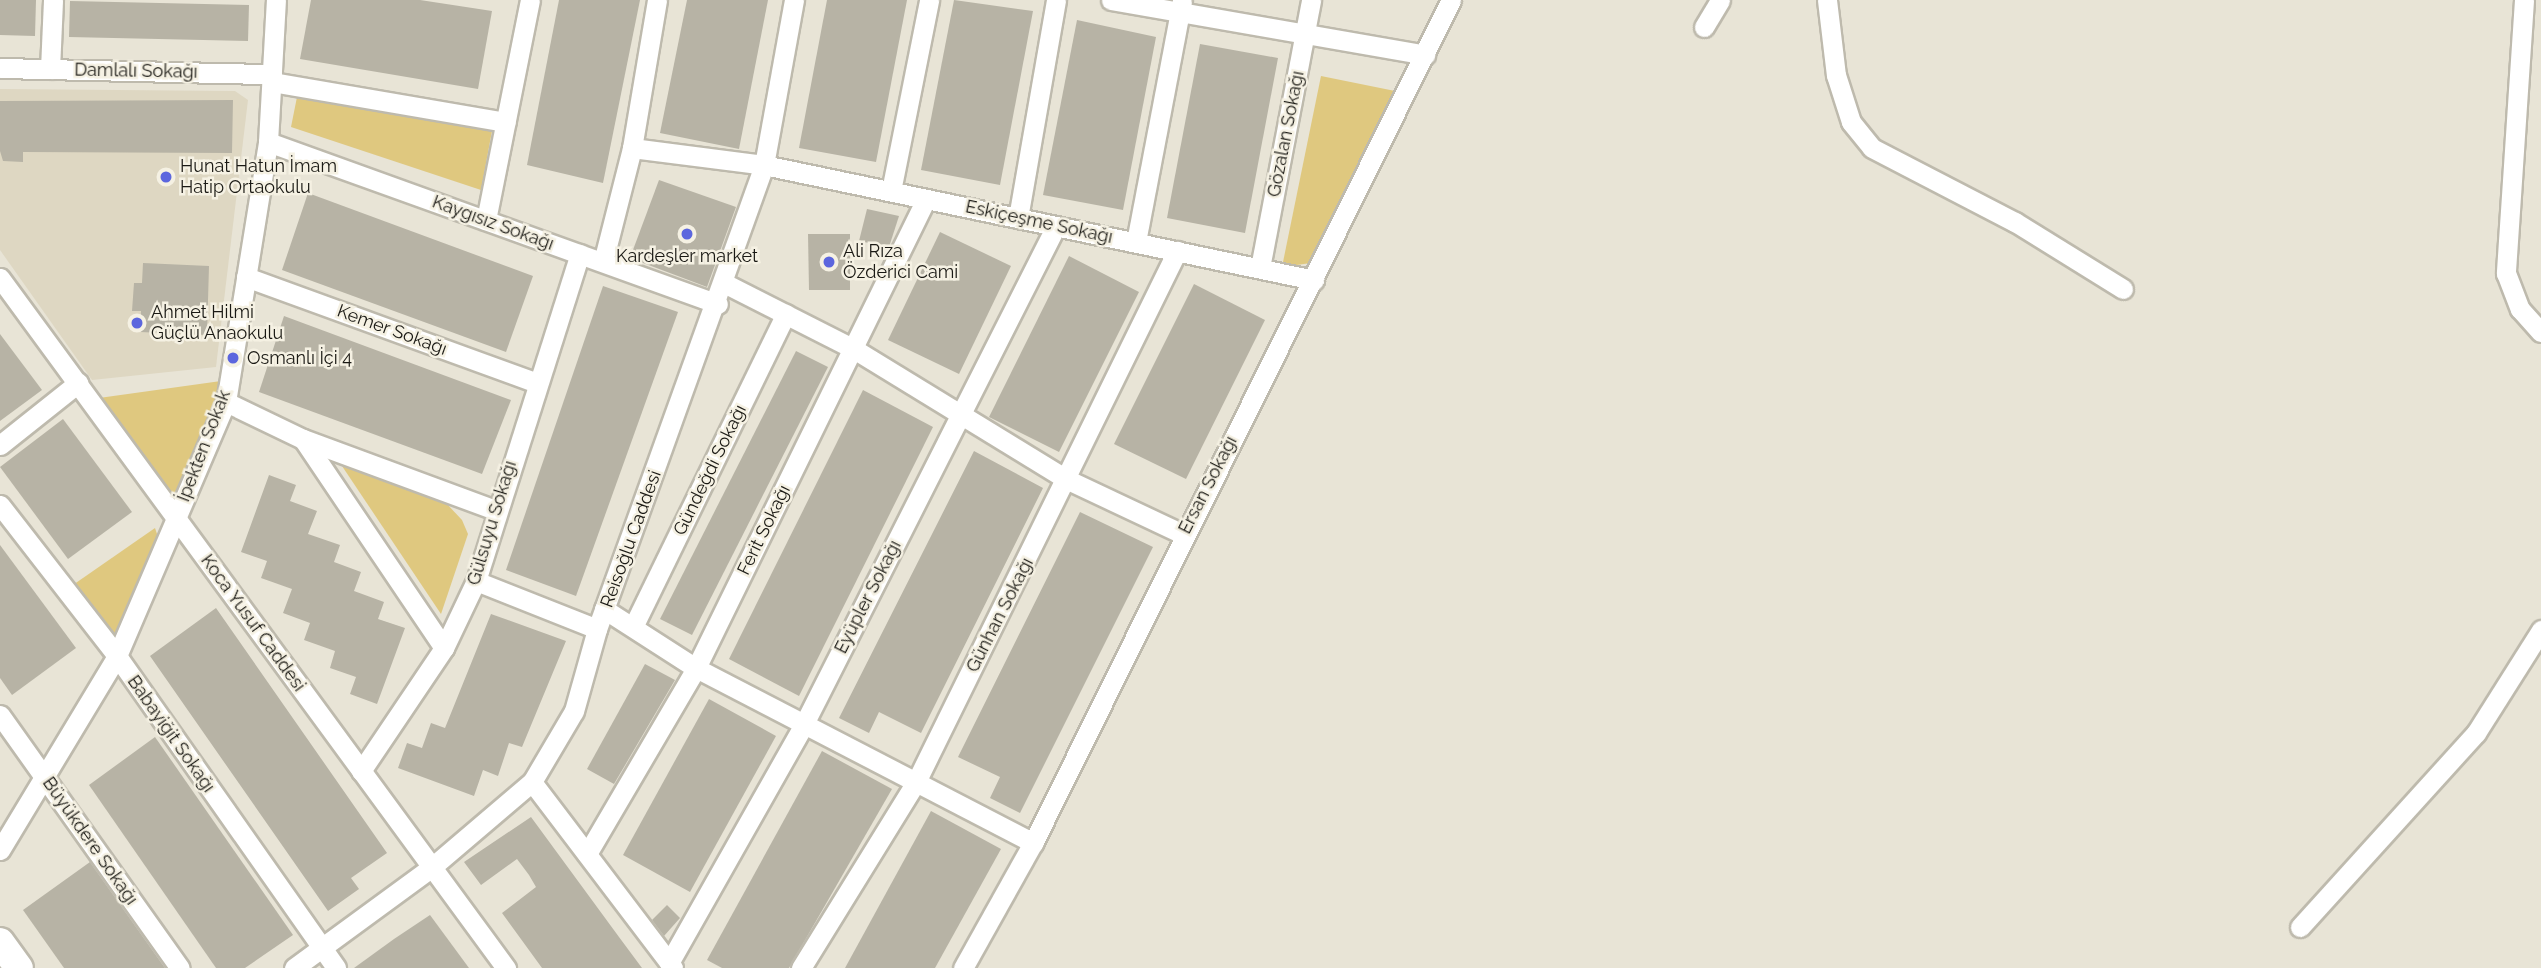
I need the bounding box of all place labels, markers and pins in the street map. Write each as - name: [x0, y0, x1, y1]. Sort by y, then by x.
- place label: Hunat Hatun İmam Hatip Ortaokulu: [180, 156, 337, 198]
- marker: Hunat Hatun İmam Hatip Ortaokulu: [158, 169, 174, 185]
- marker: Kardeşler market: [679, 226, 695, 242]
- place label: Ali Rıza Özderici Cami: [843, 241, 958, 284]
- place label: Kardeşler market: [616, 245, 758, 267]
- marker: Ali Rıza Özderici Cami: [821, 254, 837, 270]
- place label: Ahmet Hilmi Güçlü Anaokulu: [151, 302, 284, 344]
- marker: Ahmet Hilmi Güçlü Anaokulu: [129, 315, 145, 331]
- place label: Osmanlı İçi 4: [247, 347, 352, 369]
- marker: Osmanlı İçi 4: [225, 350, 241, 366]

